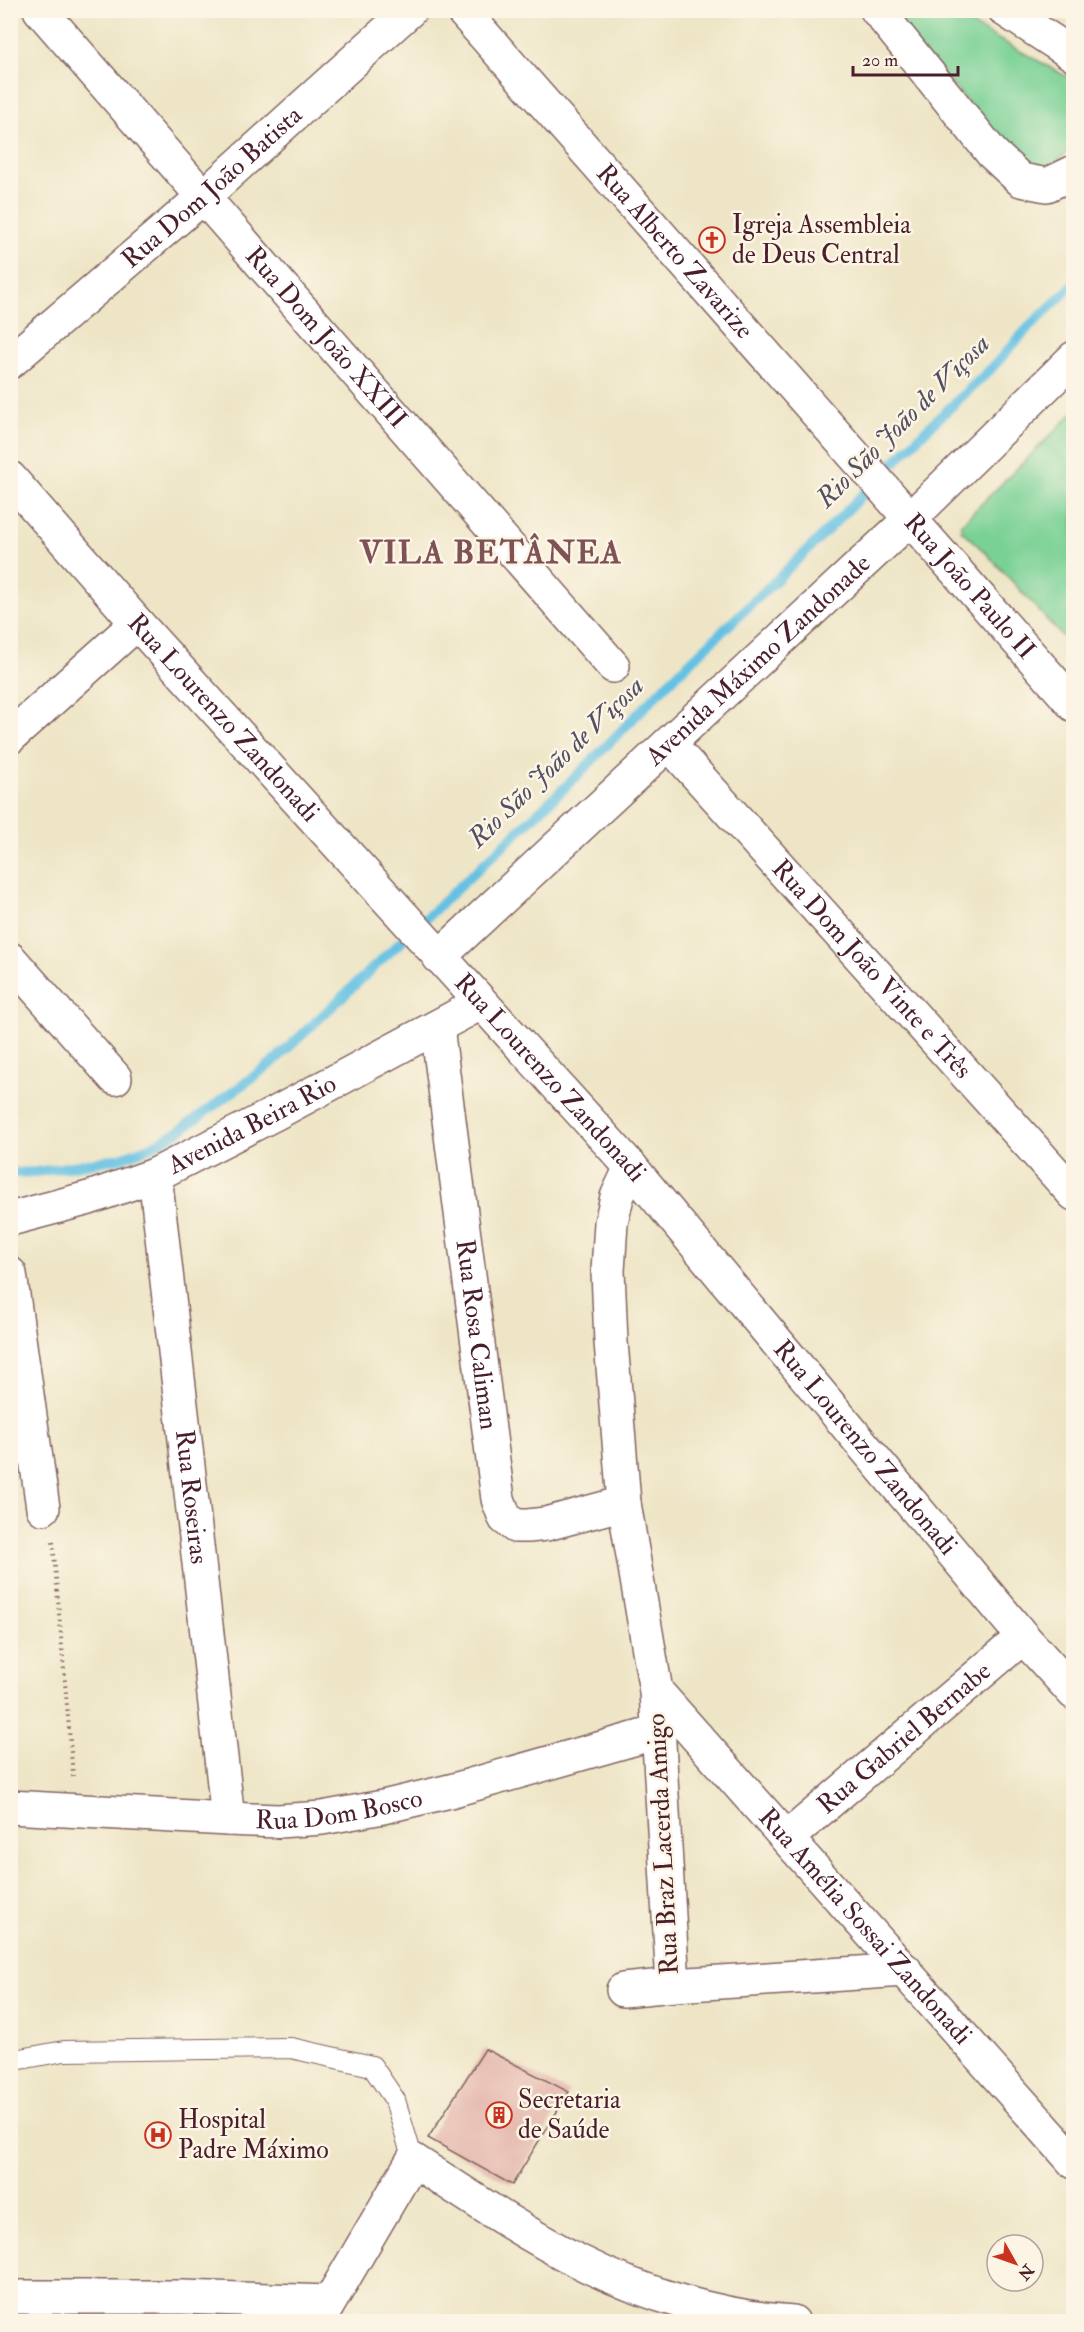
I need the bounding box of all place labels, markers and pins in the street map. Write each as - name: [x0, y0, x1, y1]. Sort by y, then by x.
- place label: Igreja Assembleia de Deus Central: [732, 209, 911, 271]
- church icon: Igreja Assembleia de Deus Central: [697, 225, 727, 255]
- place label: Secretaria de Saúde: [518, 2084, 621, 2146]
- building icon: Secretaria de Saúde: [484, 2100, 514, 2130]
- place label: Hospital Padre Máximo: [178, 2104, 329, 2166]
- hospital icon: Hospital Padre Máximo: [143, 2120, 173, 2150]

